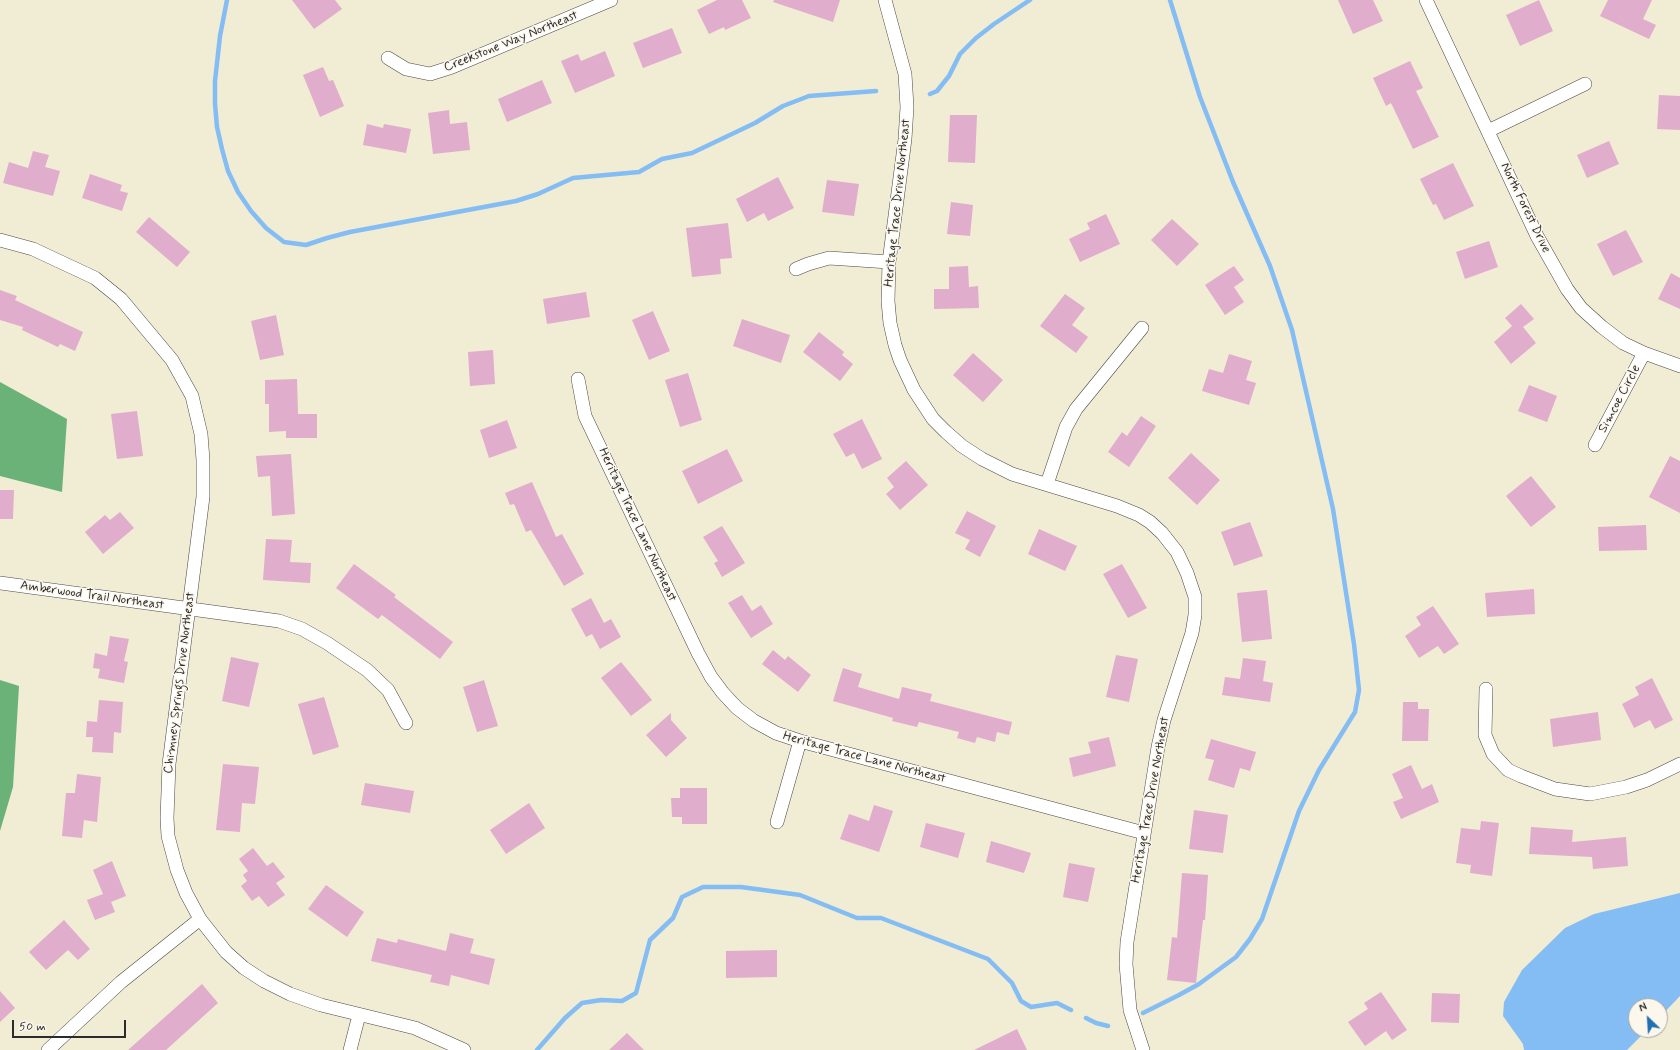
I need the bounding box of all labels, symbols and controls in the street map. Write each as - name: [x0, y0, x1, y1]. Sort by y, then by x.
- street label: Creekstone Way Northeast: [442, 8, 580, 76]
- street label: Heritage Trace Drive Northeast: [881, 118, 915, 288]
- street label: North Forest Drive: [1496, 160, 1554, 256]
- street label: Simcoe Circle: [1596, 362, 1644, 436]
- street label: Heritage Trace Lane Northeast: [594, 446, 680, 604]
- street label: Amberwood Trail Northeast: [19, 578, 165, 614]
- street label: Chimney Springs Drive Northeast: [161, 591, 199, 775]
- street label: Heritage Trace Drive Northeast: [1129, 716, 1173, 884]
- street label: Heritage Trace Lane Northeast: [781, 729, 947, 787]
- north arrow: [1628, 998, 1668, 1038]
- text: N: [1637, 1000, 1650, 1016]
- scale bar: [14, 1012, 128, 1038]
- text: 50 m: [19, 1019, 46, 1035]

